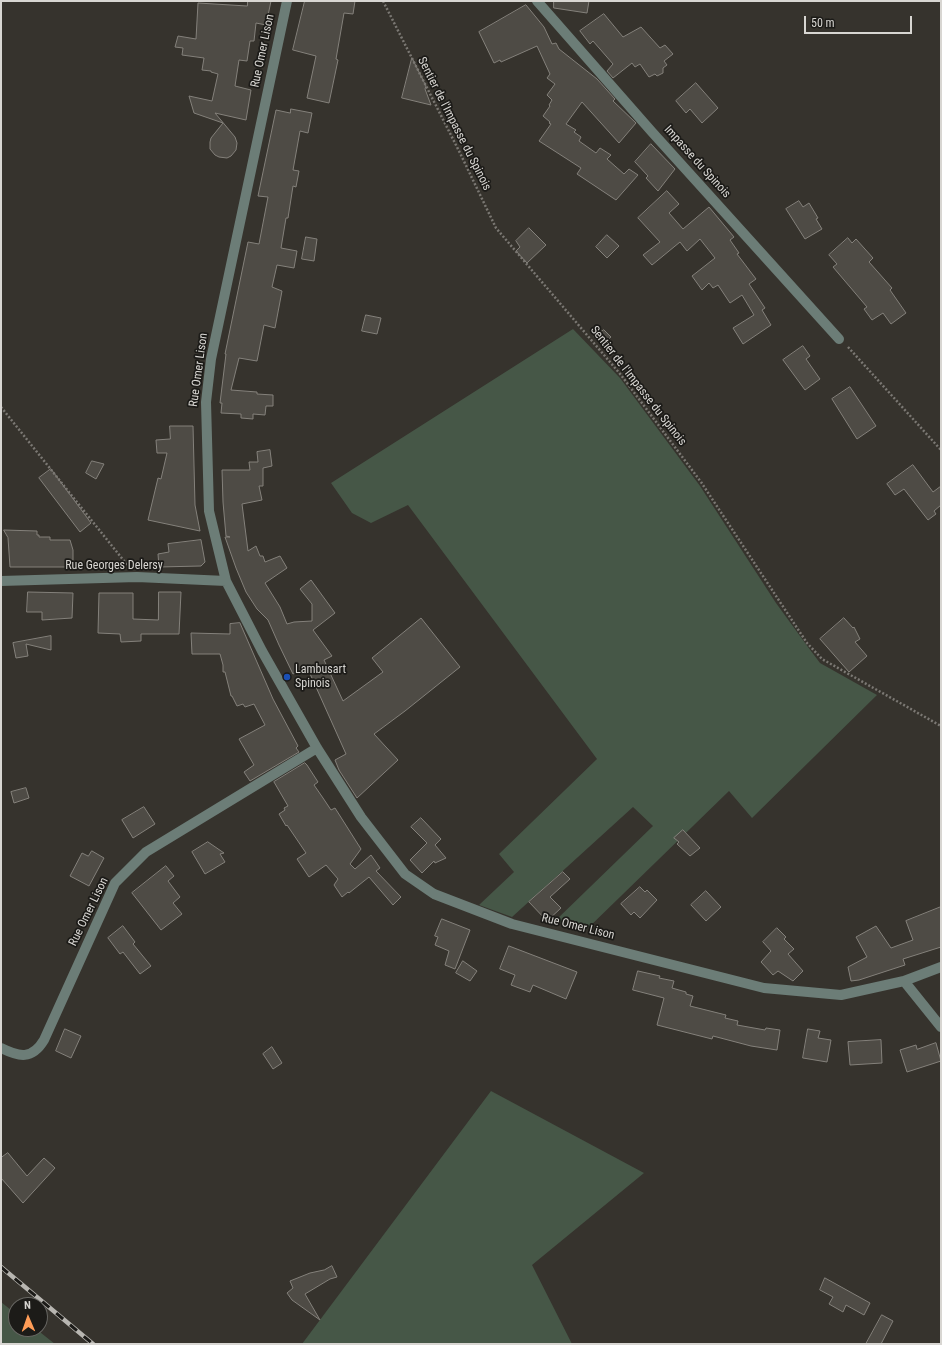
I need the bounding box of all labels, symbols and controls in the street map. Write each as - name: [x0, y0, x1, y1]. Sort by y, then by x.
- scale bar: [806, 8, 914, 34]
- street label: Rue Omer Lison: [248, 13, 278, 89]
- text: 50 m: [811, 16, 835, 30]
- street label: Sentier de l'Impasse du Spinois: [414, 55, 494, 193]
- street label: Impasse du Spinois: [661, 123, 733, 201]
- street label: Sentier de l'Impasse du Spinois: [587, 323, 689, 449]
- street label: Rue Omer Lison: [187, 332, 211, 408]
- street label: Rue Georges Delersy: [65, 559, 163, 573]
- place label: Lambusart Spinois: [295, 663, 346, 691]
- marker: Lambusart Spinois: [282, 672, 292, 682]
- street label: Rue Omer Lison: [66, 875, 112, 949]
- street label: Rue Omer Lison: [540, 911, 616, 943]
- north arrow: [8, 1297, 48, 1337]
- text: N: [24, 1299, 31, 1312]

